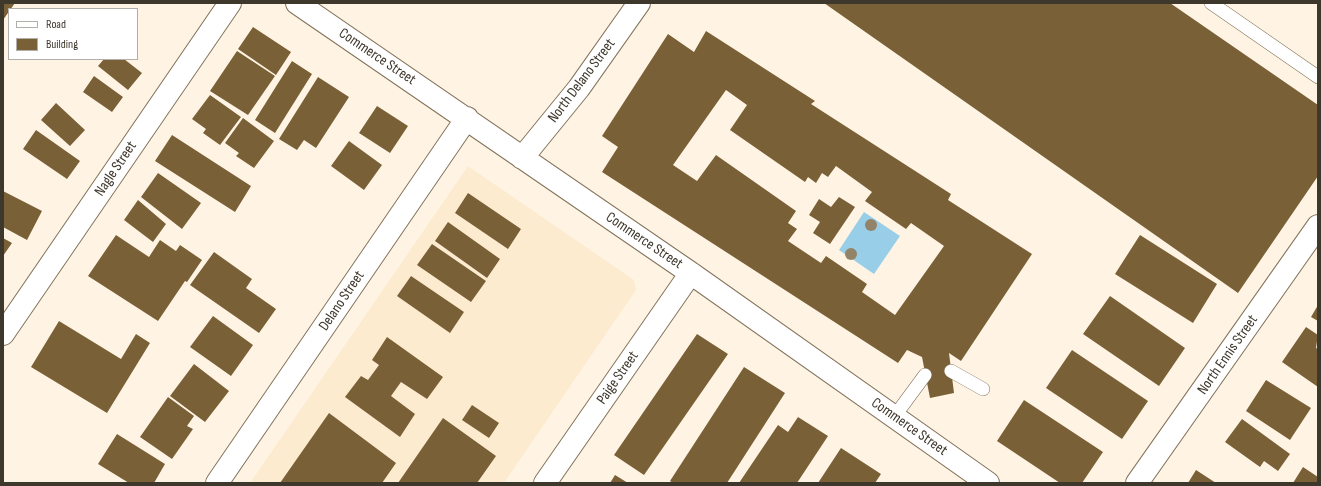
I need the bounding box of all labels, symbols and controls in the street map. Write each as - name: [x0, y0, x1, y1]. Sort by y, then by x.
- legend: [8, 8, 138, 60]
- text: Road: [46, 17, 66, 32]
- street label: Commerce Street: [335, 25, 419, 89]
- street label: North Delano Street: [545, 35, 619, 127]
- text: Building: [46, 37, 78, 52]
- street label: Nagle Street: [91, 138, 141, 200]
- street label: Commerce Street: [602, 209, 686, 273]
- street label: Delano Street: [315, 268, 369, 334]
- street label: North Ennis Street: [1194, 312, 1262, 398]
- street label: Paige Street: [593, 348, 643, 408]
- street label: Commerce Street: [867, 394, 951, 460]

